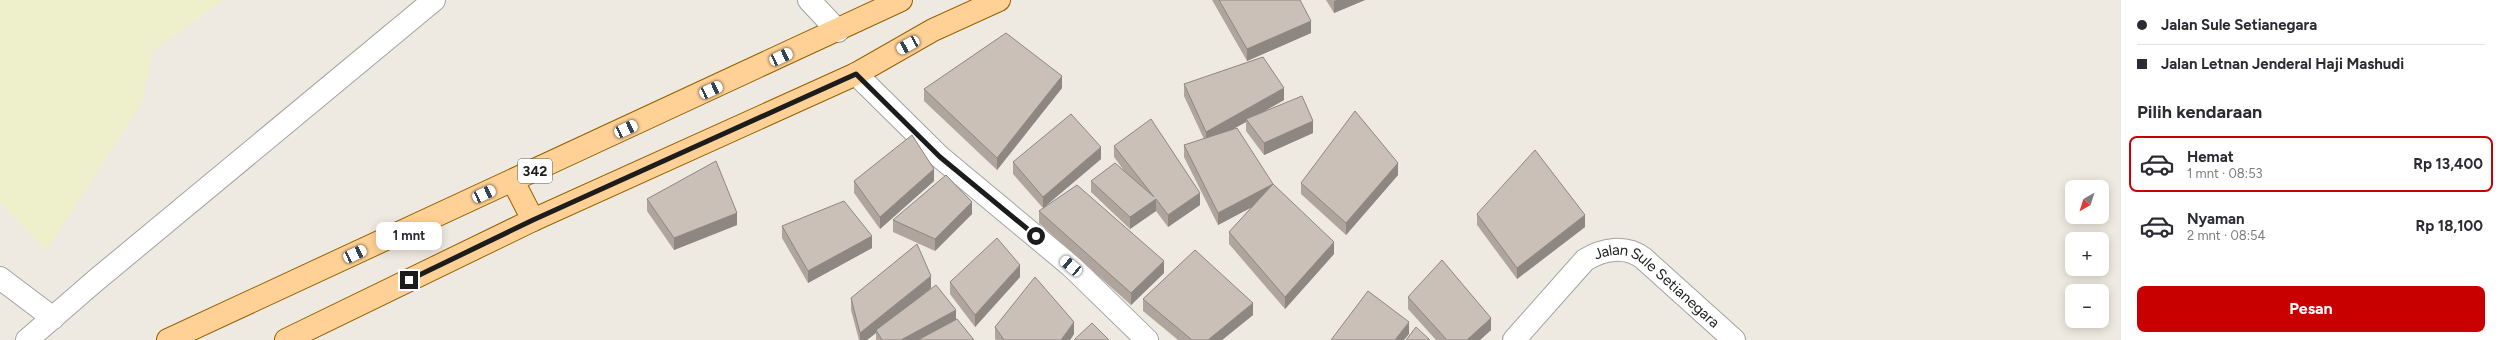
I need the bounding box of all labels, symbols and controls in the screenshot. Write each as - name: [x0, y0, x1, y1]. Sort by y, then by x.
- text: Jalan Sule Setianegara: [2161, 16, 2317, 34]
- car: [895, 34, 921, 56]
- car: [768, 46, 794, 68]
- text: Jalan Letnan Jenderal Haji Mashudi: [2161, 55, 2404, 73]
- car: [698, 79, 724, 101]
- text: Pilih kendaraan: [2137, 101, 2262, 123]
- car: [613, 118, 639, 140]
- icon: car: [2139, 146, 2175, 182]
- text: Hemat: [2187, 148, 2234, 166]
- text: Rp 13,400: [2413, 155, 2483, 173]
- road number: 342: [518, 159, 552, 183]
- text: 1 mnt · 08:53: [2187, 166, 2263, 181]
- north arrow: [2065, 180, 2109, 224]
- map controls: [2065, 180, 2109, 328]
- car: [471, 183, 497, 205]
- icon: car: [2139, 208, 2175, 244]
- text: Nyaman: [2187, 210, 2245, 228]
- text: Rp 18,100: [2416, 217, 2483, 235]
- callout: 1 mnt: [376, 222, 442, 250]
- route start: [1027, 227, 1045, 245]
- text: 1 mnt: [393, 228, 425, 243]
- text: 2 mnt · 08:54: [2187, 228, 2266, 243]
- button: +: [2065, 232, 2109, 276]
- street label: Jalan Sule Setianegara: [1591, 241, 1723, 332]
- car: [342, 243, 368, 265]
- car: [1058, 254, 1084, 278]
- route end: [400, 271, 418, 289]
- button: −: [2065, 284, 2109, 328]
- button: Pesan: [2137, 286, 2485, 332]

